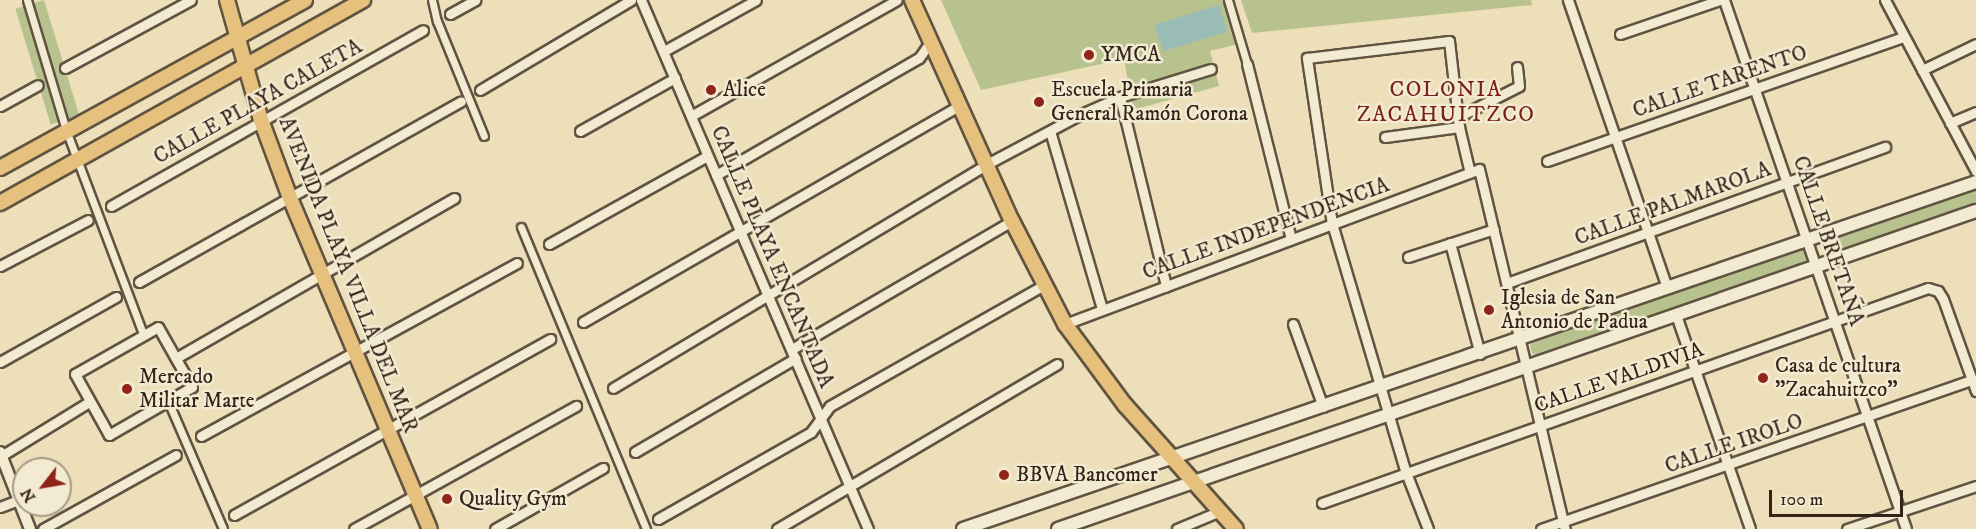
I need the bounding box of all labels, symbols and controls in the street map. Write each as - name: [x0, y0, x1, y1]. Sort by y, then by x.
- street label: CALLE PLAYA CALETA: [149, 34, 367, 170]
- street label: CALLE TARENTO: [1630, 40, 1810, 124]
- place label: YMCA: [1101, 42, 1161, 68]
- marker: YMCA: [1082, 48, 1096, 62]
- district label: COLONIA ZACAHUITZCO: [1357, 76, 1535, 128]
- place label: Alice: [723, 77, 766, 103]
- place label: Escuela Primaria General Ramón Corona: [1051, 77, 1248, 127]
- marker: Alice: [704, 83, 718, 97]
- marker: Escuela Primaria General Ramón Corona: [1032, 95, 1046, 109]
- street label: AVENIDA PLAYA VILLA DEL MAR: [273, 113, 423, 437]
- street label: CALLE PLAYA ENCANTADA: [705, 122, 839, 392]
- street label: CALLE BRETAÑA: [1787, 153, 1869, 329]
- street label: CALLE PALMAROLA: [1571, 157, 1775, 251]
- street label: CALLE INDEPENDENCIA: [1139, 173, 1393, 285]
- place label: Iglesia de San Antonio de Padua: [1501, 285, 1648, 335]
- marker: Iglesia de San Antonio de Padua: [1482, 303, 1496, 317]
- street label: CALLE VALDIVIA: [1531, 337, 1707, 419]
- place label: Casa de cultura "Zacahuitzco": [1775, 353, 1901, 403]
- place label: Mercado Militar Marte: [139, 364, 255, 414]
- marker: Casa de cultura "Zacahuitzco": [1756, 371, 1770, 385]
- marker: Mercado Militar Marte: [120, 382, 134, 396]
- street label: CALLE IROLO: [1662, 409, 1806, 479]
- north arrow: [12, 457, 72, 517]
- place label: BBVA Bancomer: [1016, 462, 1157, 488]
- marker: BBVA Bancomer: [997, 468, 1011, 482]
- scale bar: [1772, 478, 1906, 516]
- text: N: [16, 484, 40, 506]
- place label: Quality Gym: [459, 486, 567, 512]
- text: 100 m: [1780, 489, 1823, 511]
- marker: Quality Gym: [440, 492, 454, 506]

